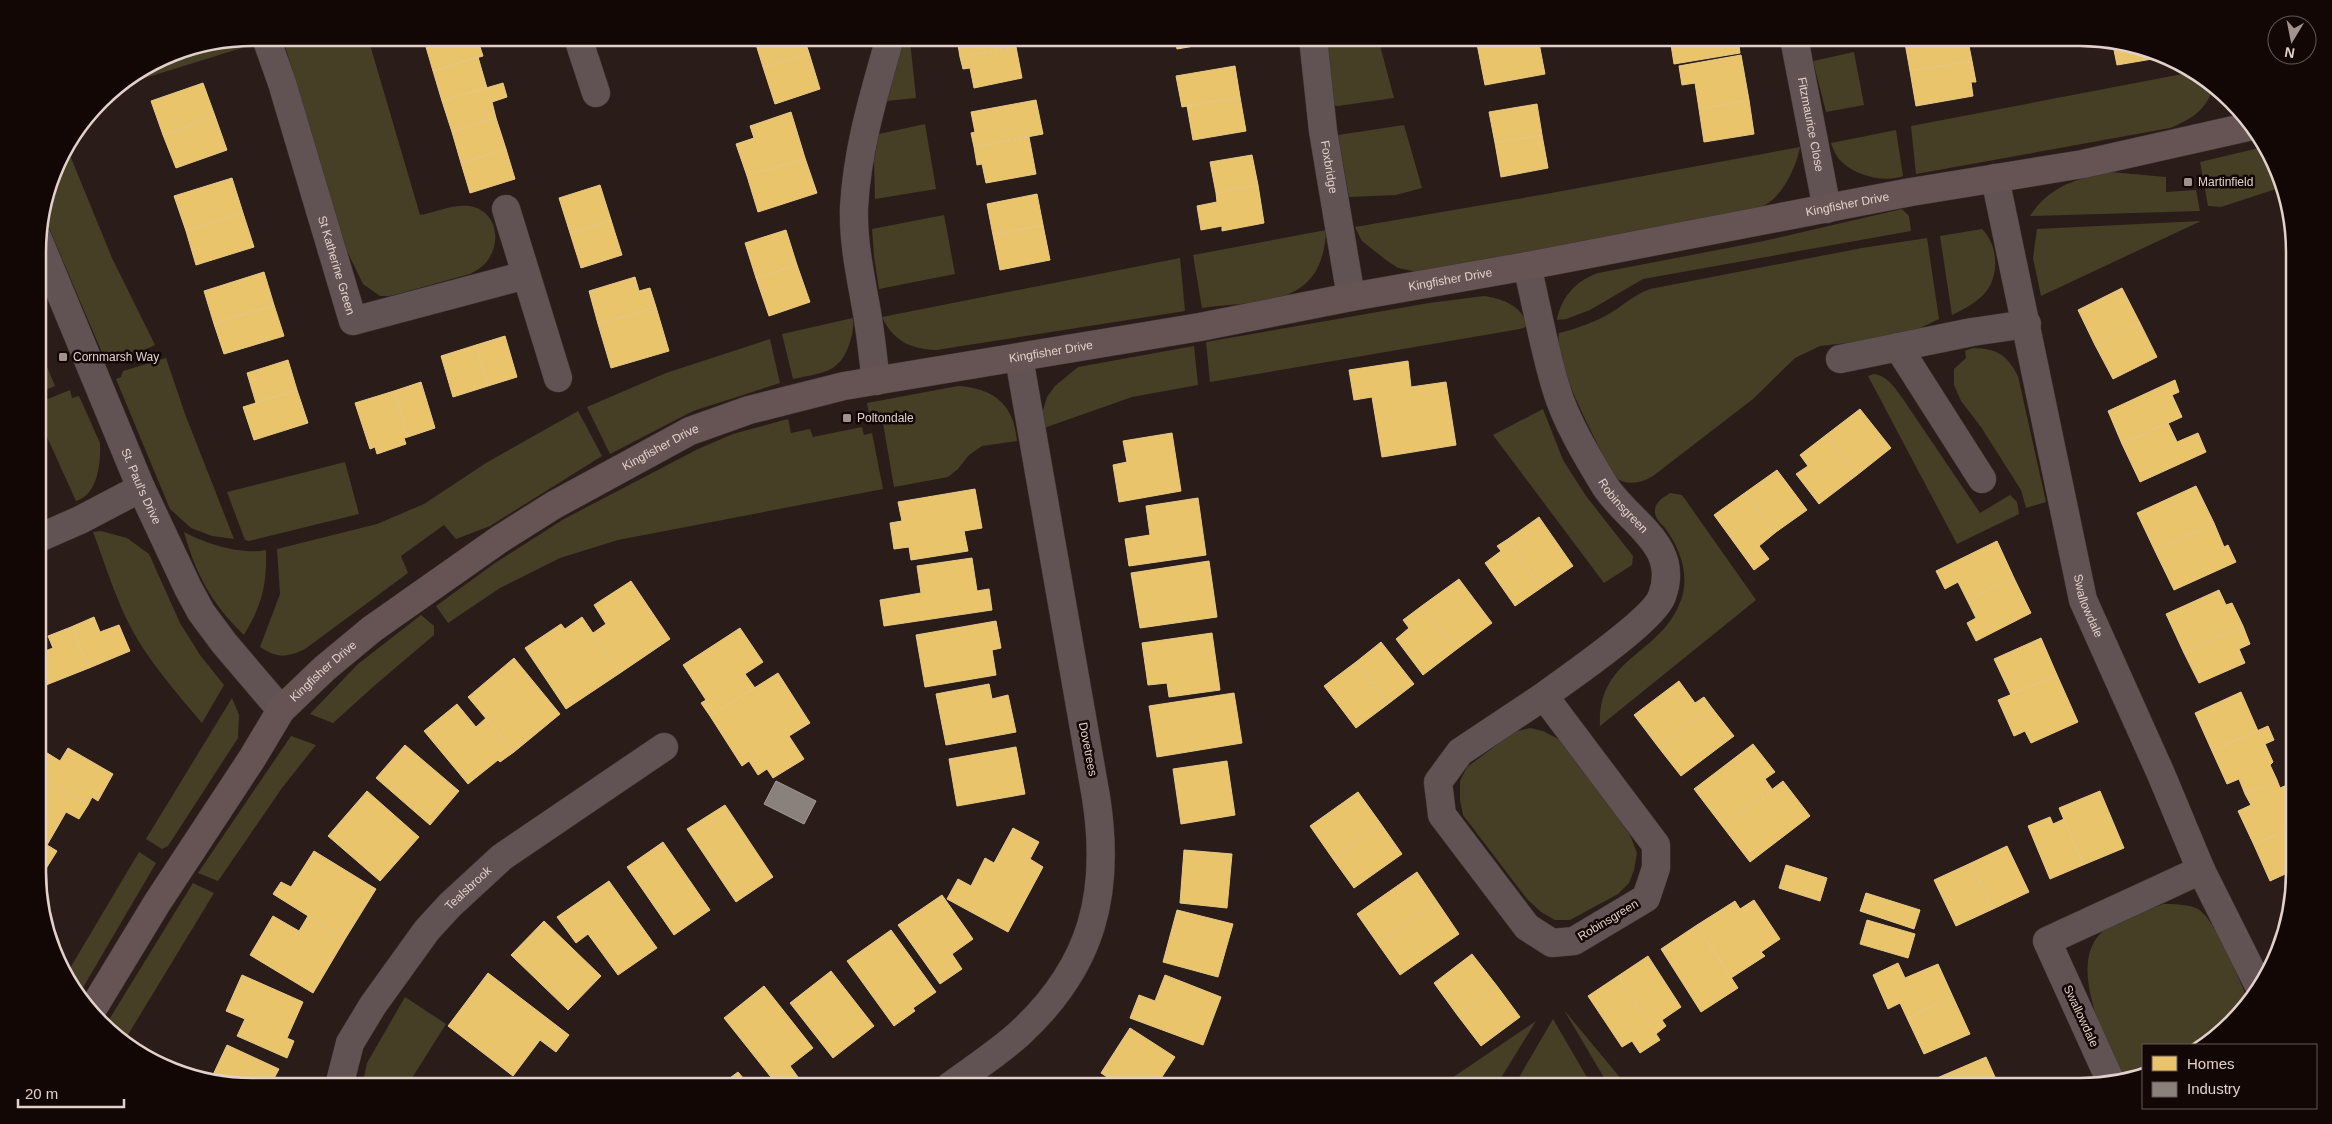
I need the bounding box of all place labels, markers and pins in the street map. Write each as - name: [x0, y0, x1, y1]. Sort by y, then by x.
- place label: Martinfield: [2198, 175, 2253, 189]
- marker: Martinfield: [2182, 176, 2194, 188]
- place label: Cornmarsh Way: [73, 350, 159, 364]
- marker: Cornmarsh Way: [57, 351, 69, 363]
- place label: Poltondale: [857, 411, 914, 425]
- marker: Poltondale: [841, 412, 853, 424]

